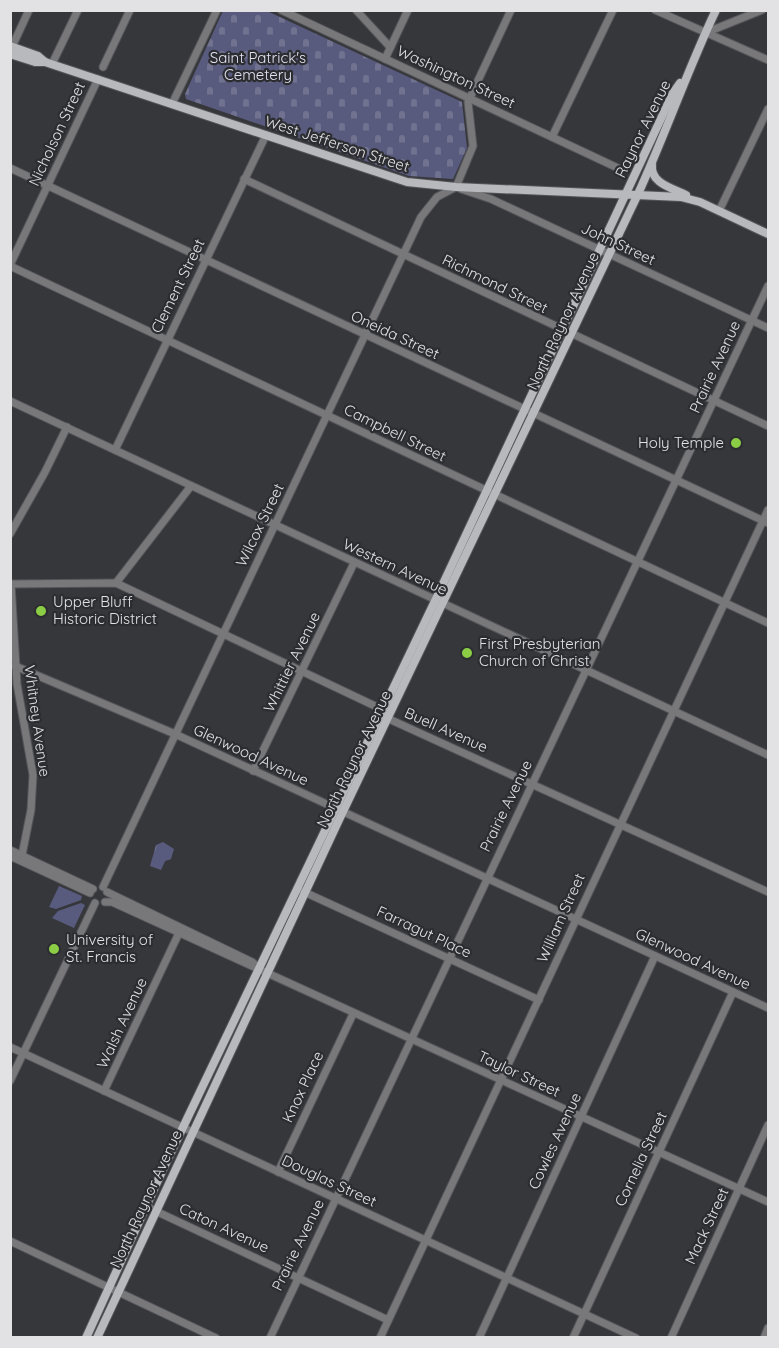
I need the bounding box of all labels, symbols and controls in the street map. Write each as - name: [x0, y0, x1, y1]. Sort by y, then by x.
- street label: Washington Street: [394, 41, 518, 112]
- park label: Saint Patrick's Cemetery: [210, 48, 306, 84]
- street label: Raynor Avenue: [611, 77, 674, 181]
- street label: Nicholson Street: [24, 79, 89, 189]
- street label: West Jefferson Street: [262, 111, 412, 176]
- street label: John Street: [578, 218, 658, 269]
- street label: Clement Street: [147, 236, 209, 336]
- street label: North Raynor Avenue: [522, 249, 603, 393]
- street label: Richmond Street: [439, 250, 551, 317]
- street label: Oneida Street: [348, 306, 442, 363]
- street label: Prairie Avenue: [685, 318, 744, 416]
- street label: Campbell Street: [341, 400, 449, 465]
- place label: Holy Temple: [638, 433, 724, 452]
- marker: Holy Temple: [729, 436, 743, 450]
- street label: Wilcox Street: [231, 480, 288, 569]
- street label: Western Avenue: [340, 534, 450, 599]
- place label: Upper Bluff Historic District: [53, 592, 157, 628]
- marker: Upper Bluff Historic District: [34, 604, 48, 618]
- street label: Whittier Avenue: [259, 609, 324, 715]
- place label: First Presbyterian Church of Christ: [479, 634, 600, 670]
- marker: First Presbyterian Church of Christ: [460, 646, 474, 660]
- street label: Whitney Avenue: [20, 664, 55, 778]
- street label: North Raynor Avenue: [312, 687, 395, 830]
- street label: Buell Avenue: [402, 703, 491, 756]
- street label: Glenwood Avenue: [191, 720, 312, 790]
- street label: Prairie Avenue: [475, 757, 536, 855]
- street label: William Street: [532, 870, 589, 965]
- street label: Farragut Place: [374, 901, 475, 962]
- street label: Glenwood Avenue: [633, 924, 754, 994]
- place label: University of St. Francis: [66, 930, 154, 966]
- marker: University of St. Francis: [47, 942, 61, 956]
- street label: Walsh Avenue: [92, 974, 151, 1071]
- street label: Taylor Street: [475, 1046, 563, 1101]
- street label: Knox Place: [278, 1048, 327, 1126]
- street label: Cowles Avenue: [524, 1089, 585, 1192]
- street label: Cornelia Street: [610, 1108, 671, 1209]
- street label: North Raynor Avenue: [105, 1127, 186, 1271]
- street label: Douglas Street: [279, 1150, 380, 1211]
- street label: Mack Street: [681, 1184, 733, 1267]
- street label: Prairie Avenue: [267, 1196, 328, 1294]
- street label: Caton Avenue: [176, 1198, 272, 1257]

